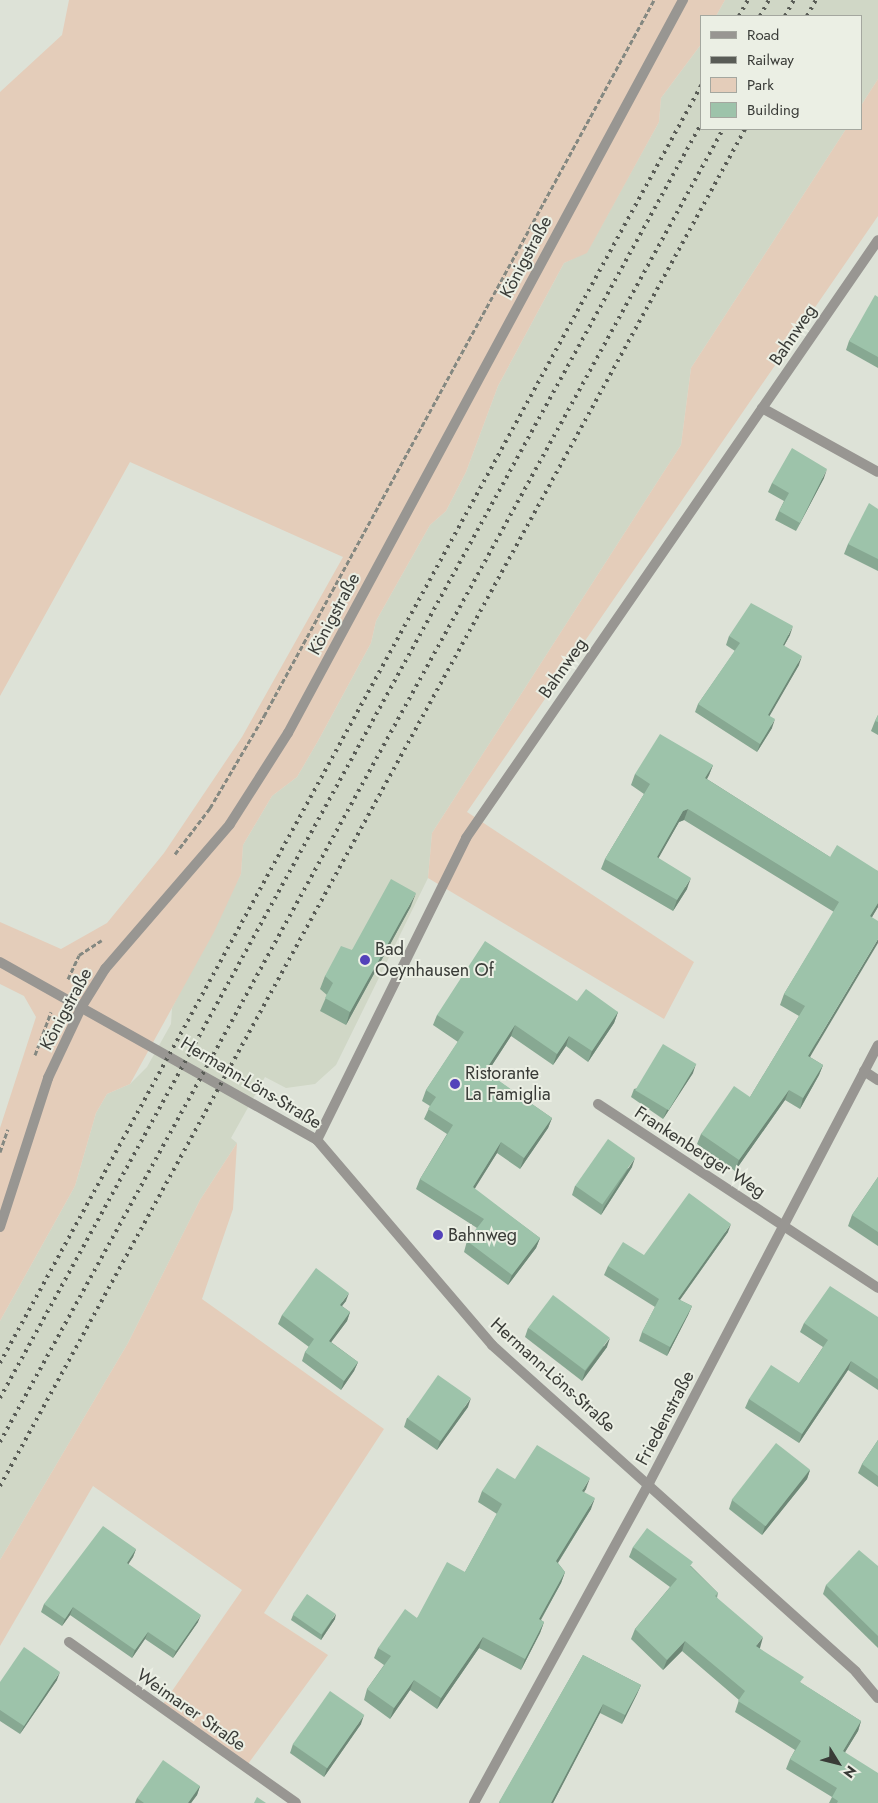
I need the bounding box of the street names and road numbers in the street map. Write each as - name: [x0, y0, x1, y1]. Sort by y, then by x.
- street label: Königstraße: [495, 212, 557, 302]
- street label: Bahnweg: [765, 300, 821, 370]
- street label: Königstraße: [303, 569, 365, 659]
- street label: Bahnweg: [534, 634, 592, 702]
- street label: Königstraße: [35, 964, 97, 1054]
- street label: Hermann-Löns-Straße: [177, 1032, 325, 1134]
- street label: Frankenberger Weg: [630, 1102, 770, 1202]
- street label: Hermann-Löns-Straße: [486, 1313, 620, 1437]
- street label: Friedenstraße: [631, 1367, 699, 1469]
- street label: Weimarer Straße: [132, 1664, 250, 1756]

